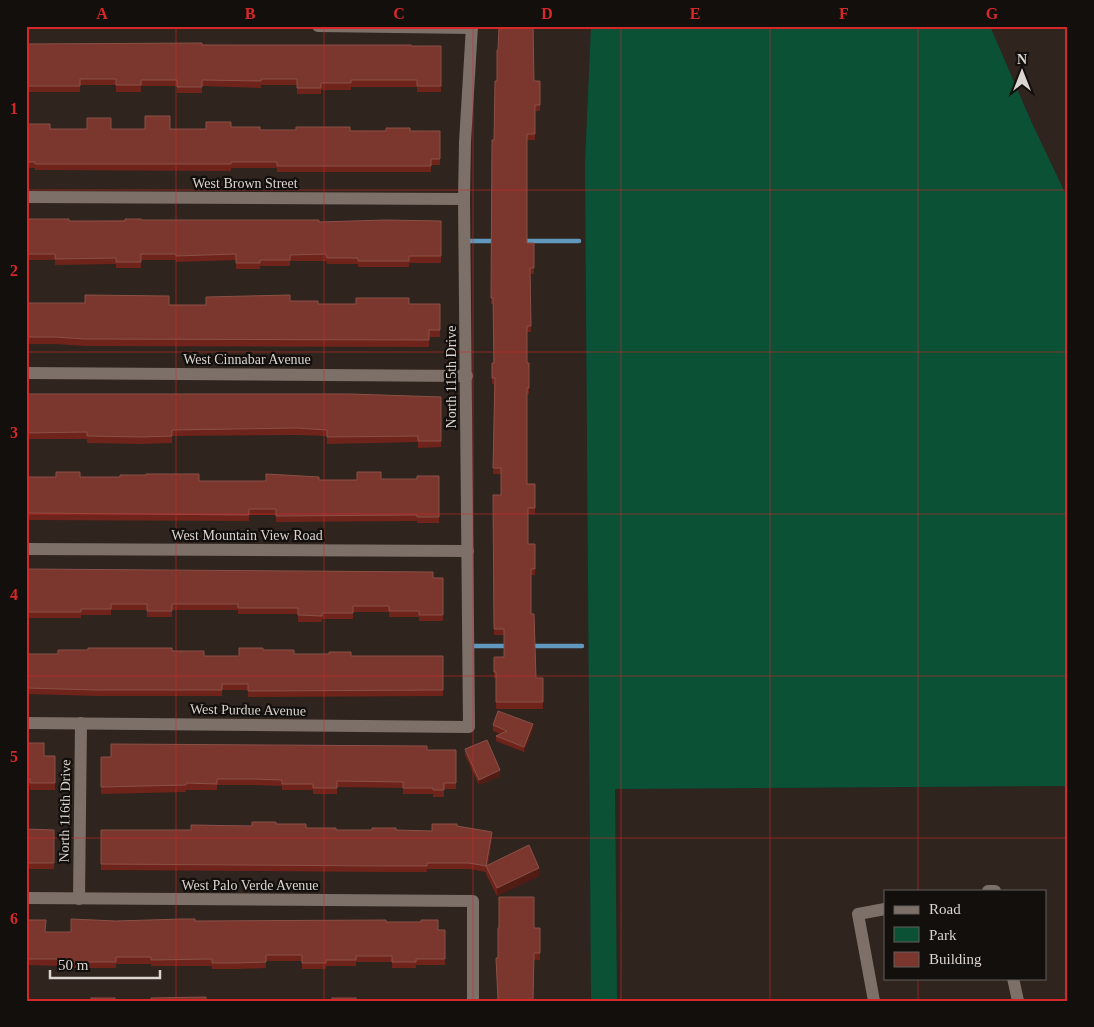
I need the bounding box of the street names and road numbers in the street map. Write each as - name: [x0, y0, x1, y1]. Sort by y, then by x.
- street label: West Brown Street: [192, 176, 298, 191]
- street label: North 115th Drive: [444, 326, 459, 428]
- street label: West Cinnabar Avenue: [183, 352, 311, 367]
- street label: West Mountain View Road: [171, 528, 323, 543]
- street label: West Purdue Avenue: [190, 701, 306, 719]
- street label: North 116th Drive: [57, 759, 73, 863]
- street label: West Palo Verde Avenue: [181, 878, 319, 893]

